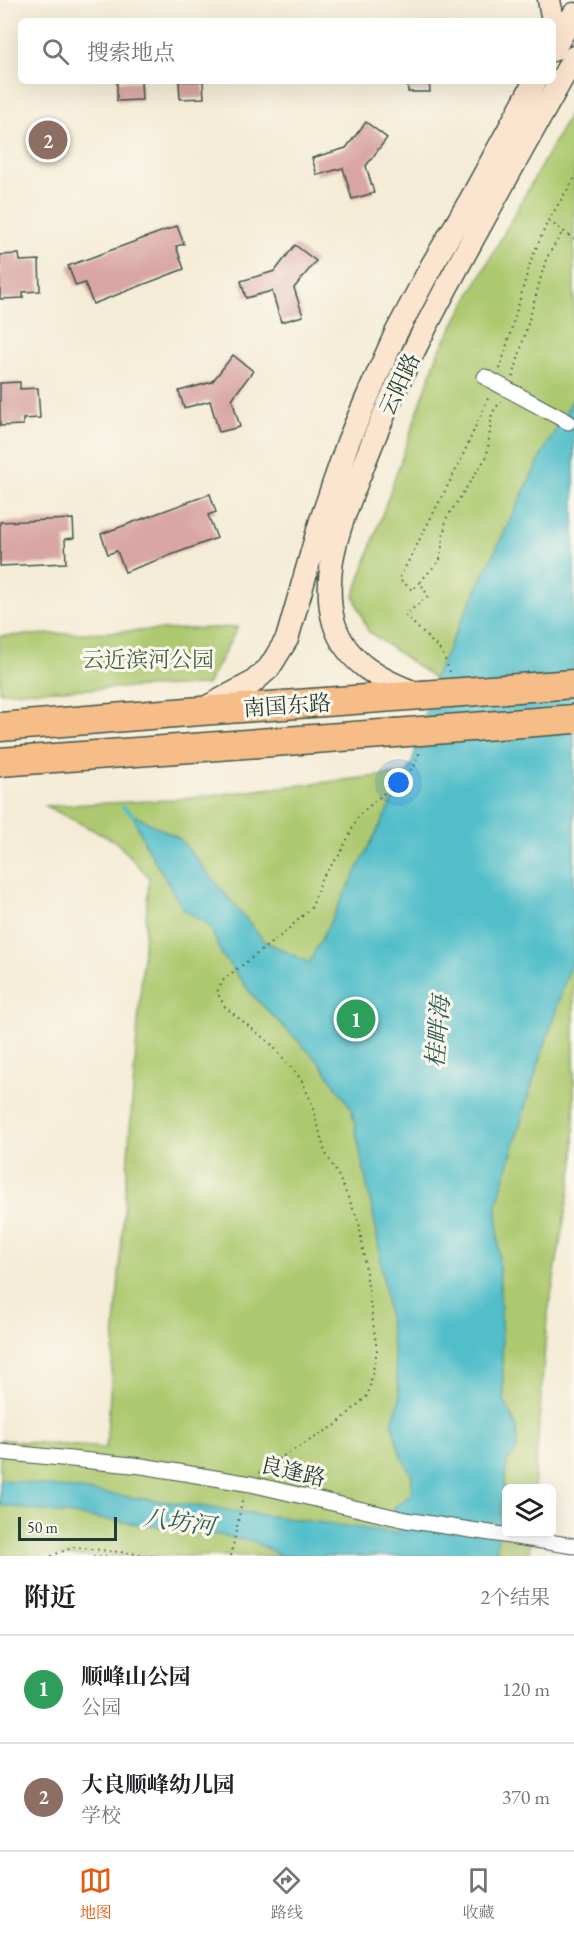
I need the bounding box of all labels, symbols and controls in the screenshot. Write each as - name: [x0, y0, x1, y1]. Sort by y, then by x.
- search box: [18, 18, 556, 84]
- icon: search: [39, 35, 72, 68]
- text: 搜索地点: [87, 38, 175, 67]
- pin: 2: [28, 118, 68, 162]
- street label: 云阳路: [372, 348, 427, 420]
- park label: 云近滨河公园: [82, 645, 214, 674]
- street label: 南国东路: [242, 688, 332, 723]
- your location: [384, 768, 413, 797]
- water label: 桂畔海: [419, 991, 456, 1069]
- pin: 1: [336, 996, 376, 1042]
- street label: 良逢路: [257, 1450, 328, 1493]
- map controls: [502, 1484, 556, 1538]
- button: layers: [502, 1484, 556, 1538]
- water label: 八坊河: [141, 1501, 221, 1542]
- scale bar: [18, 1514, 117, 1542]
- text: 50 m: [27, 1517, 58, 1538]
- text: 附近: [24, 1580, 76, 1614]
- text: 2个结果: [480, 1584, 550, 1610]
- text: 顺峰山公园: [81, 1662, 191, 1691]
- text: 1: [38, 1676, 49, 1702]
- text: 120 m: [502, 1676, 550, 1702]
- text: 公园: [81, 1694, 121, 1720]
- text: 大良顺峰幼儿园: [81, 1770, 235, 1799]
- text: 2: [38, 1784, 49, 1810]
- text: 370 m: [502, 1784, 550, 1810]
- text: 学校: [81, 1802, 121, 1828]
- tab: 地图: [79, 1864, 112, 1923]
- tab: 路线: [270, 1864, 303, 1923]
- tab: 收藏: [462, 1864, 495, 1923]

